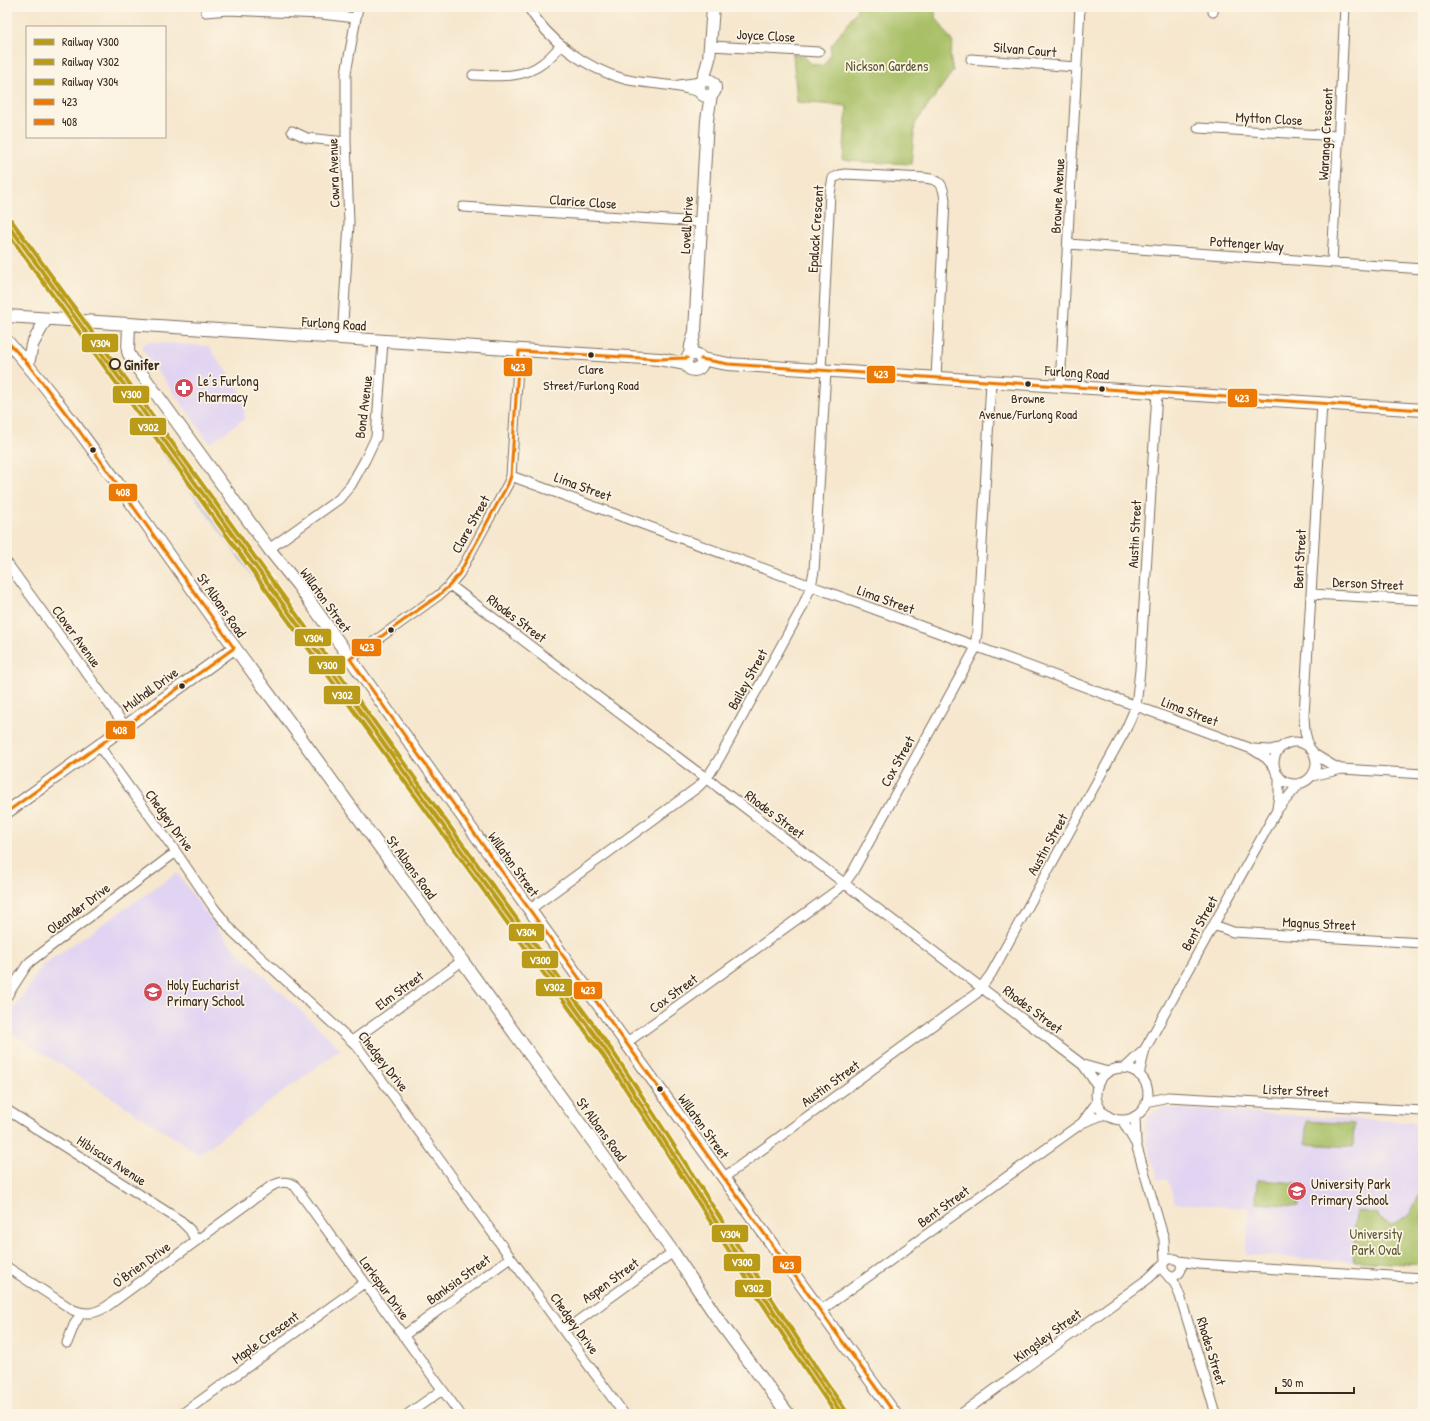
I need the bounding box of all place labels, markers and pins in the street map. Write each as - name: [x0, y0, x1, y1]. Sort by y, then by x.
- marker: Clare Street/Furlong Road: [586, 350, 596, 360]
- place label: Ginifer: [124, 355, 160, 374]
- marker: Ginifer: [109, 358, 121, 370]
- place label: Clare Street/Furlong Road: [543, 360, 639, 394]
- place label: Le’s Furlong Pharmacy: [198, 371, 259, 407]
- pharmacy icon: Le’s Furlong Pharmacy: [173, 377, 195, 399]
- marker: Browne Avenue/Furlong Road: [1023, 379, 1033, 389]
- unlabelled marker: [1097, 384, 1107, 394]
- place label: Browne Avenue/Furlong Road: [979, 389, 1077, 423]
- unlabelled marker: [88, 445, 98, 455]
- unlabelled marker: [386, 625, 396, 635]
- unlabelled marker: [177, 681, 187, 691]
- place label: Holy Eucharist Primary School: [167, 975, 245, 1011]
- school or university icon: Holy Eucharist Primary School: [142, 981, 164, 1003]
- unlabelled marker: [655, 1084, 665, 1094]
- place label: University Park Primary School: [1311, 1174, 1391, 1210]
- school or university icon: University Park Primary School: [1286, 1180, 1308, 1202]

